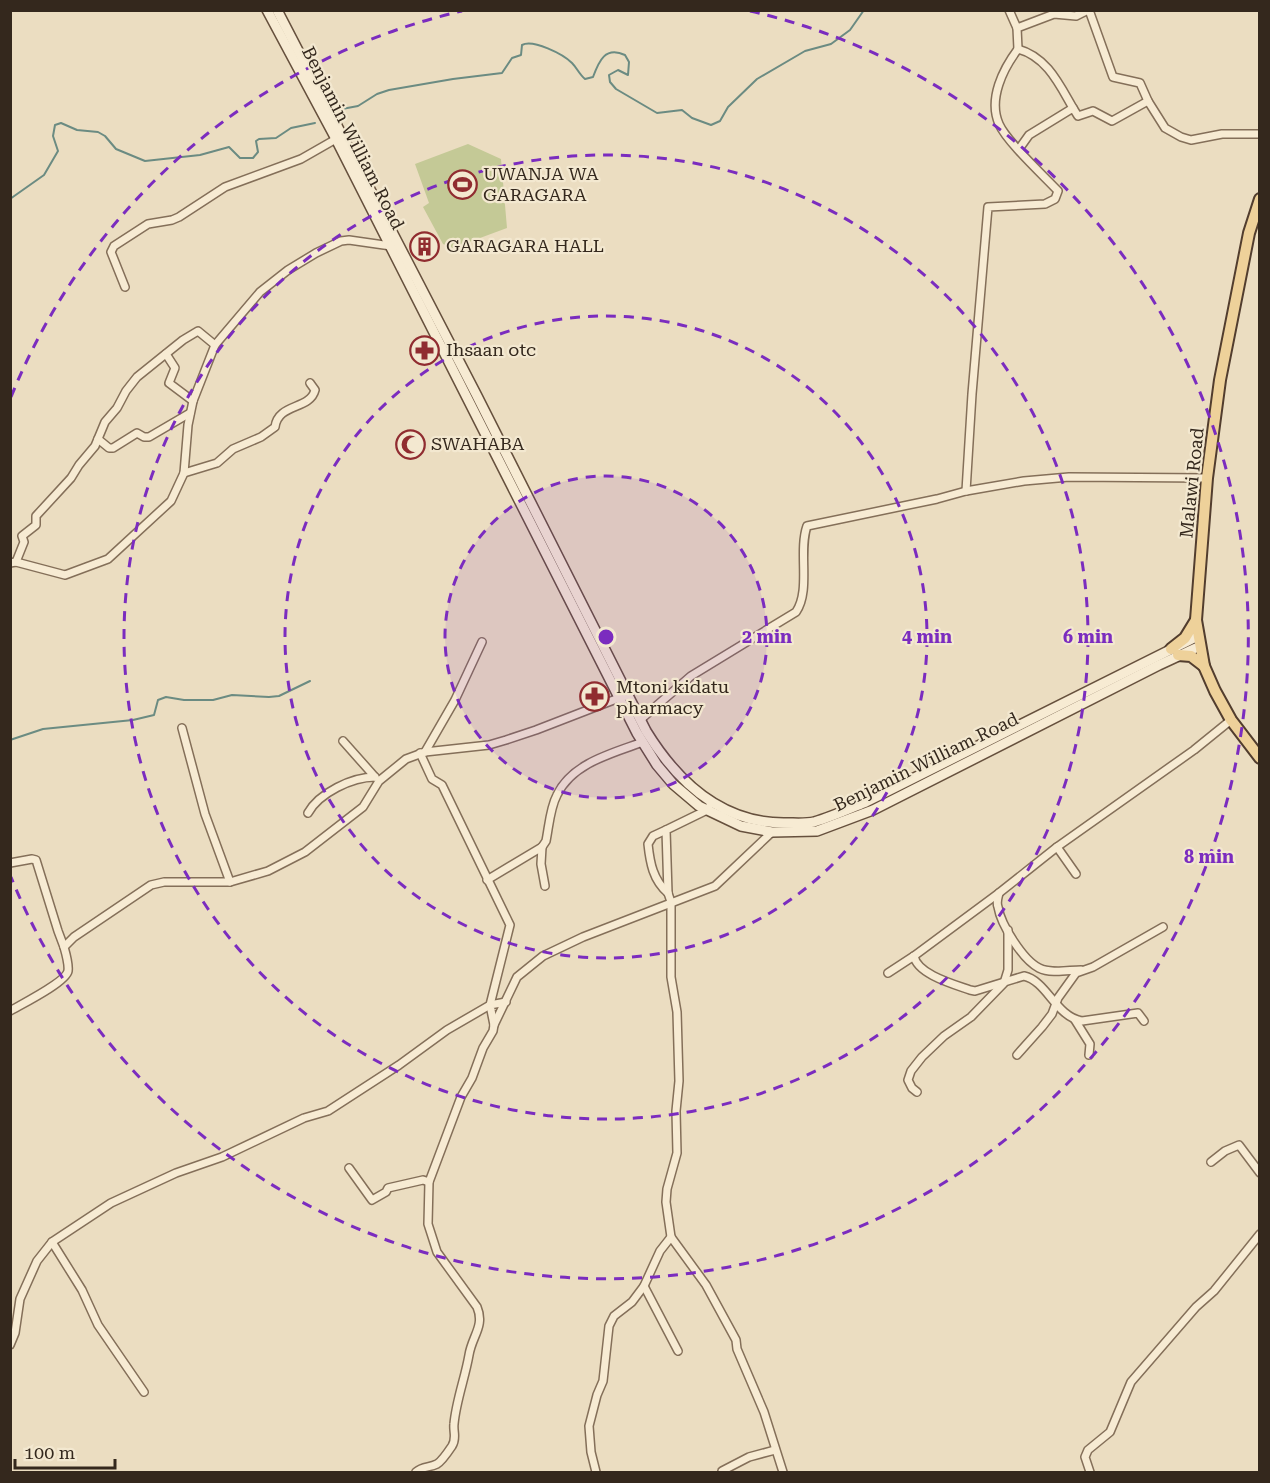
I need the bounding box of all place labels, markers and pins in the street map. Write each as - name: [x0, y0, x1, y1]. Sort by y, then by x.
- place label: UWANJA WA GARAGARA: [483, 163, 599, 205]
- sports icon: UWANJA WA GARAGARA: [446, 168, 478, 200]
- building icon: GARAGARA HALL: [409, 230, 441, 262]
- place label: GARAGARA HALL: [446, 235, 604, 256]
- pharmacy icon: Ihsaan otc: [409, 334, 441, 366]
- place label: Ihsaan otc: [446, 339, 536, 360]
- mosque icon: SWAHABA: [394, 428, 426, 460]
- place label: SWAHABA: [431, 433, 525, 454]
- centre of rings: [596, 627, 616, 647]
- place label: Mtoni kidatu pharmacy: [616, 676, 729, 718]
- pharmacy icon: Mtoni kidatu pharmacy: [579, 681, 611, 713]

